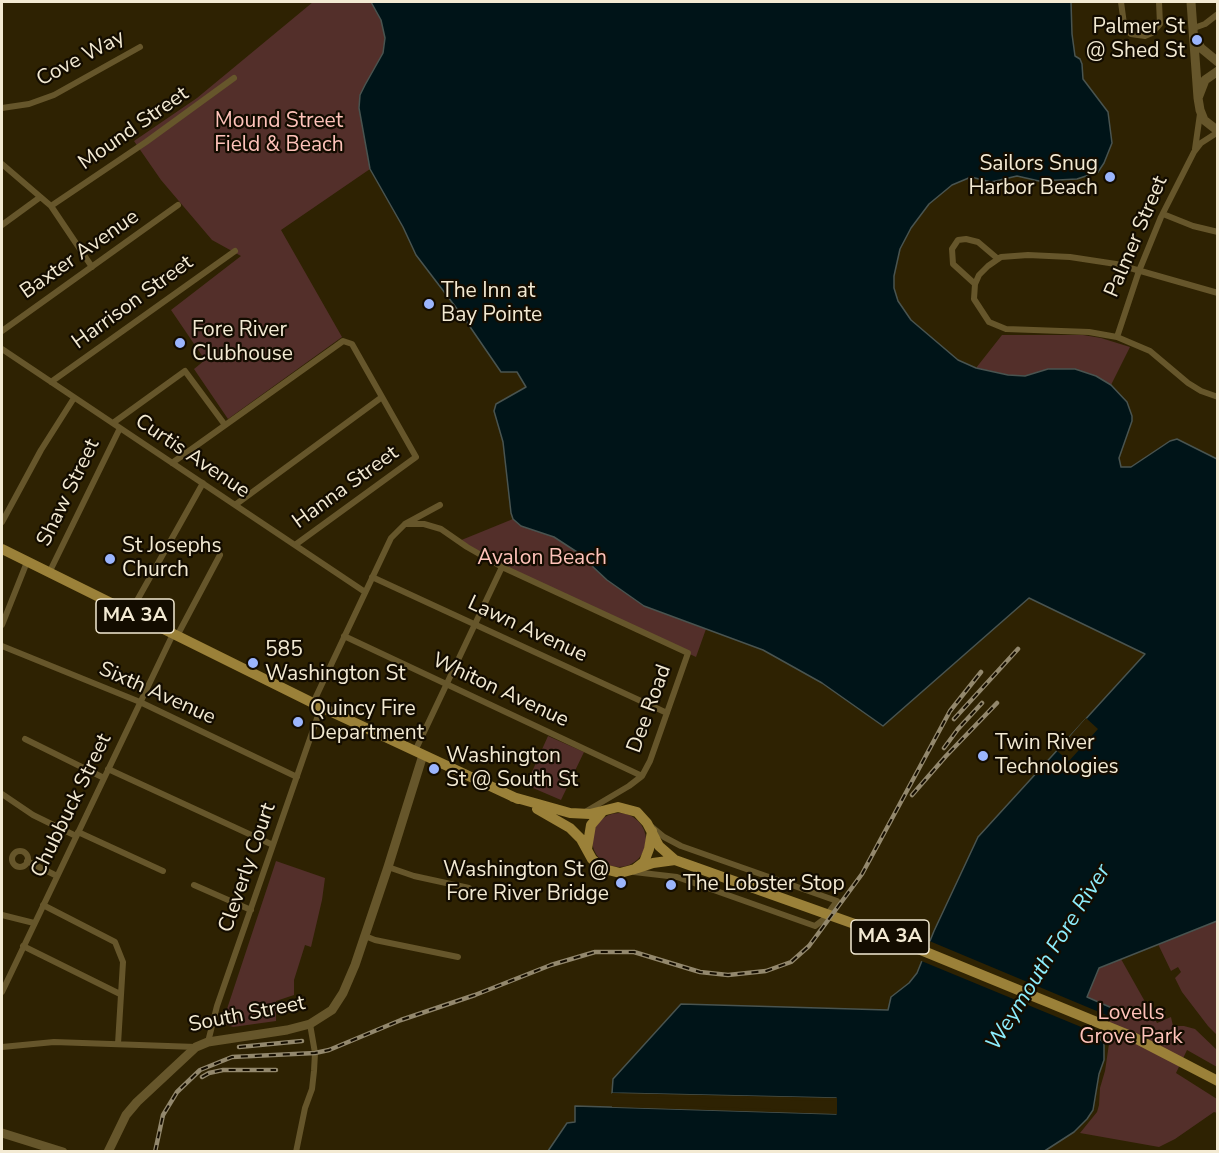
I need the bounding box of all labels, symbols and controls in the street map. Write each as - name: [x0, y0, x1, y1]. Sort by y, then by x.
- place label: Palmer St @ Shed St: [1086, 15, 1185, 65]
- street label: Cove Way: [33, 25, 129, 93]
- marker: Palmer St @ Shed St: [1190, 33, 1204, 47]
- street label: Mound Street: [74, 82, 194, 176]
- park label: Mound Street Field & Beach: [214, 109, 344, 159]
- place label: Sailors Snug Harbor Beach: [968, 152, 1098, 202]
- marker: Sailors Snug Harbor Beach: [1103, 170, 1117, 184]
- street label: Palmer Street: [1100, 172, 1174, 302]
- street label: Baxter Avenue: [16, 205, 144, 305]
- street label: Harrison Street: [68, 251, 198, 355]
- place label: The Inn at Bay Pointe: [441, 279, 542, 329]
- marker: The Inn at Bay Pointe: [422, 297, 436, 311]
- place label: Fore River Clubhouse: [192, 318, 293, 368]
- marker: Fore River Clubhouse: [173, 336, 187, 350]
- street label: Curtis Avenue: [130, 409, 254, 505]
- street label: Shaw Street: [32, 435, 106, 551]
- street label: Hanna Street: [288, 441, 404, 535]
- place label: St Josephs Church: [122, 534, 222, 584]
- park label: Avalon Beach: [477, 546, 607, 572]
- marker: St Josephs Church: [103, 552, 117, 566]
- street label: Lawn Avenue: [463, 591, 591, 669]
- road number: MA 3A: [96, 599, 174, 633]
- place label: 585 Washington St: [265, 638, 406, 688]
- street label: Whiton Avenue: [428, 648, 572, 734]
- marker: 585 Washington St: [246, 656, 260, 670]
- street label: Sixth Avenue: [95, 657, 219, 731]
- street label: Dee Road: [622, 661, 678, 757]
- place label: Quincy Fire Department: [310, 697, 424, 747]
- marker: Quincy Fire Department: [291, 715, 305, 729]
- street label: Chubbuck Street: [26, 730, 118, 882]
- place label: Twin River Technologies: [995, 731, 1119, 781]
- place label: Washington St @ South St: [446, 744, 578, 794]
- marker: Twin River Technologies: [976, 749, 990, 763]
- marker: Washington St @ South St: [427, 762, 441, 776]
- street label: Cleverly Court: [214, 800, 282, 936]
- place label: Washington St @ Fore River Bridge: [443, 858, 609, 908]
- water label: Weymouth Fore River: [981, 860, 1117, 1056]
- place label: The Lobster Stop: [683, 872, 845, 898]
- marker: Washington St @ Fore River Bridge: [614, 876, 628, 890]
- marker: The Lobster Stop: [664, 878, 678, 892]
- road number: MA 3A: [851, 920, 929, 954]
- street label: South Street: [187, 991, 307, 1039]
- park label: Lovells Grove Park: [1079, 1001, 1183, 1051]

